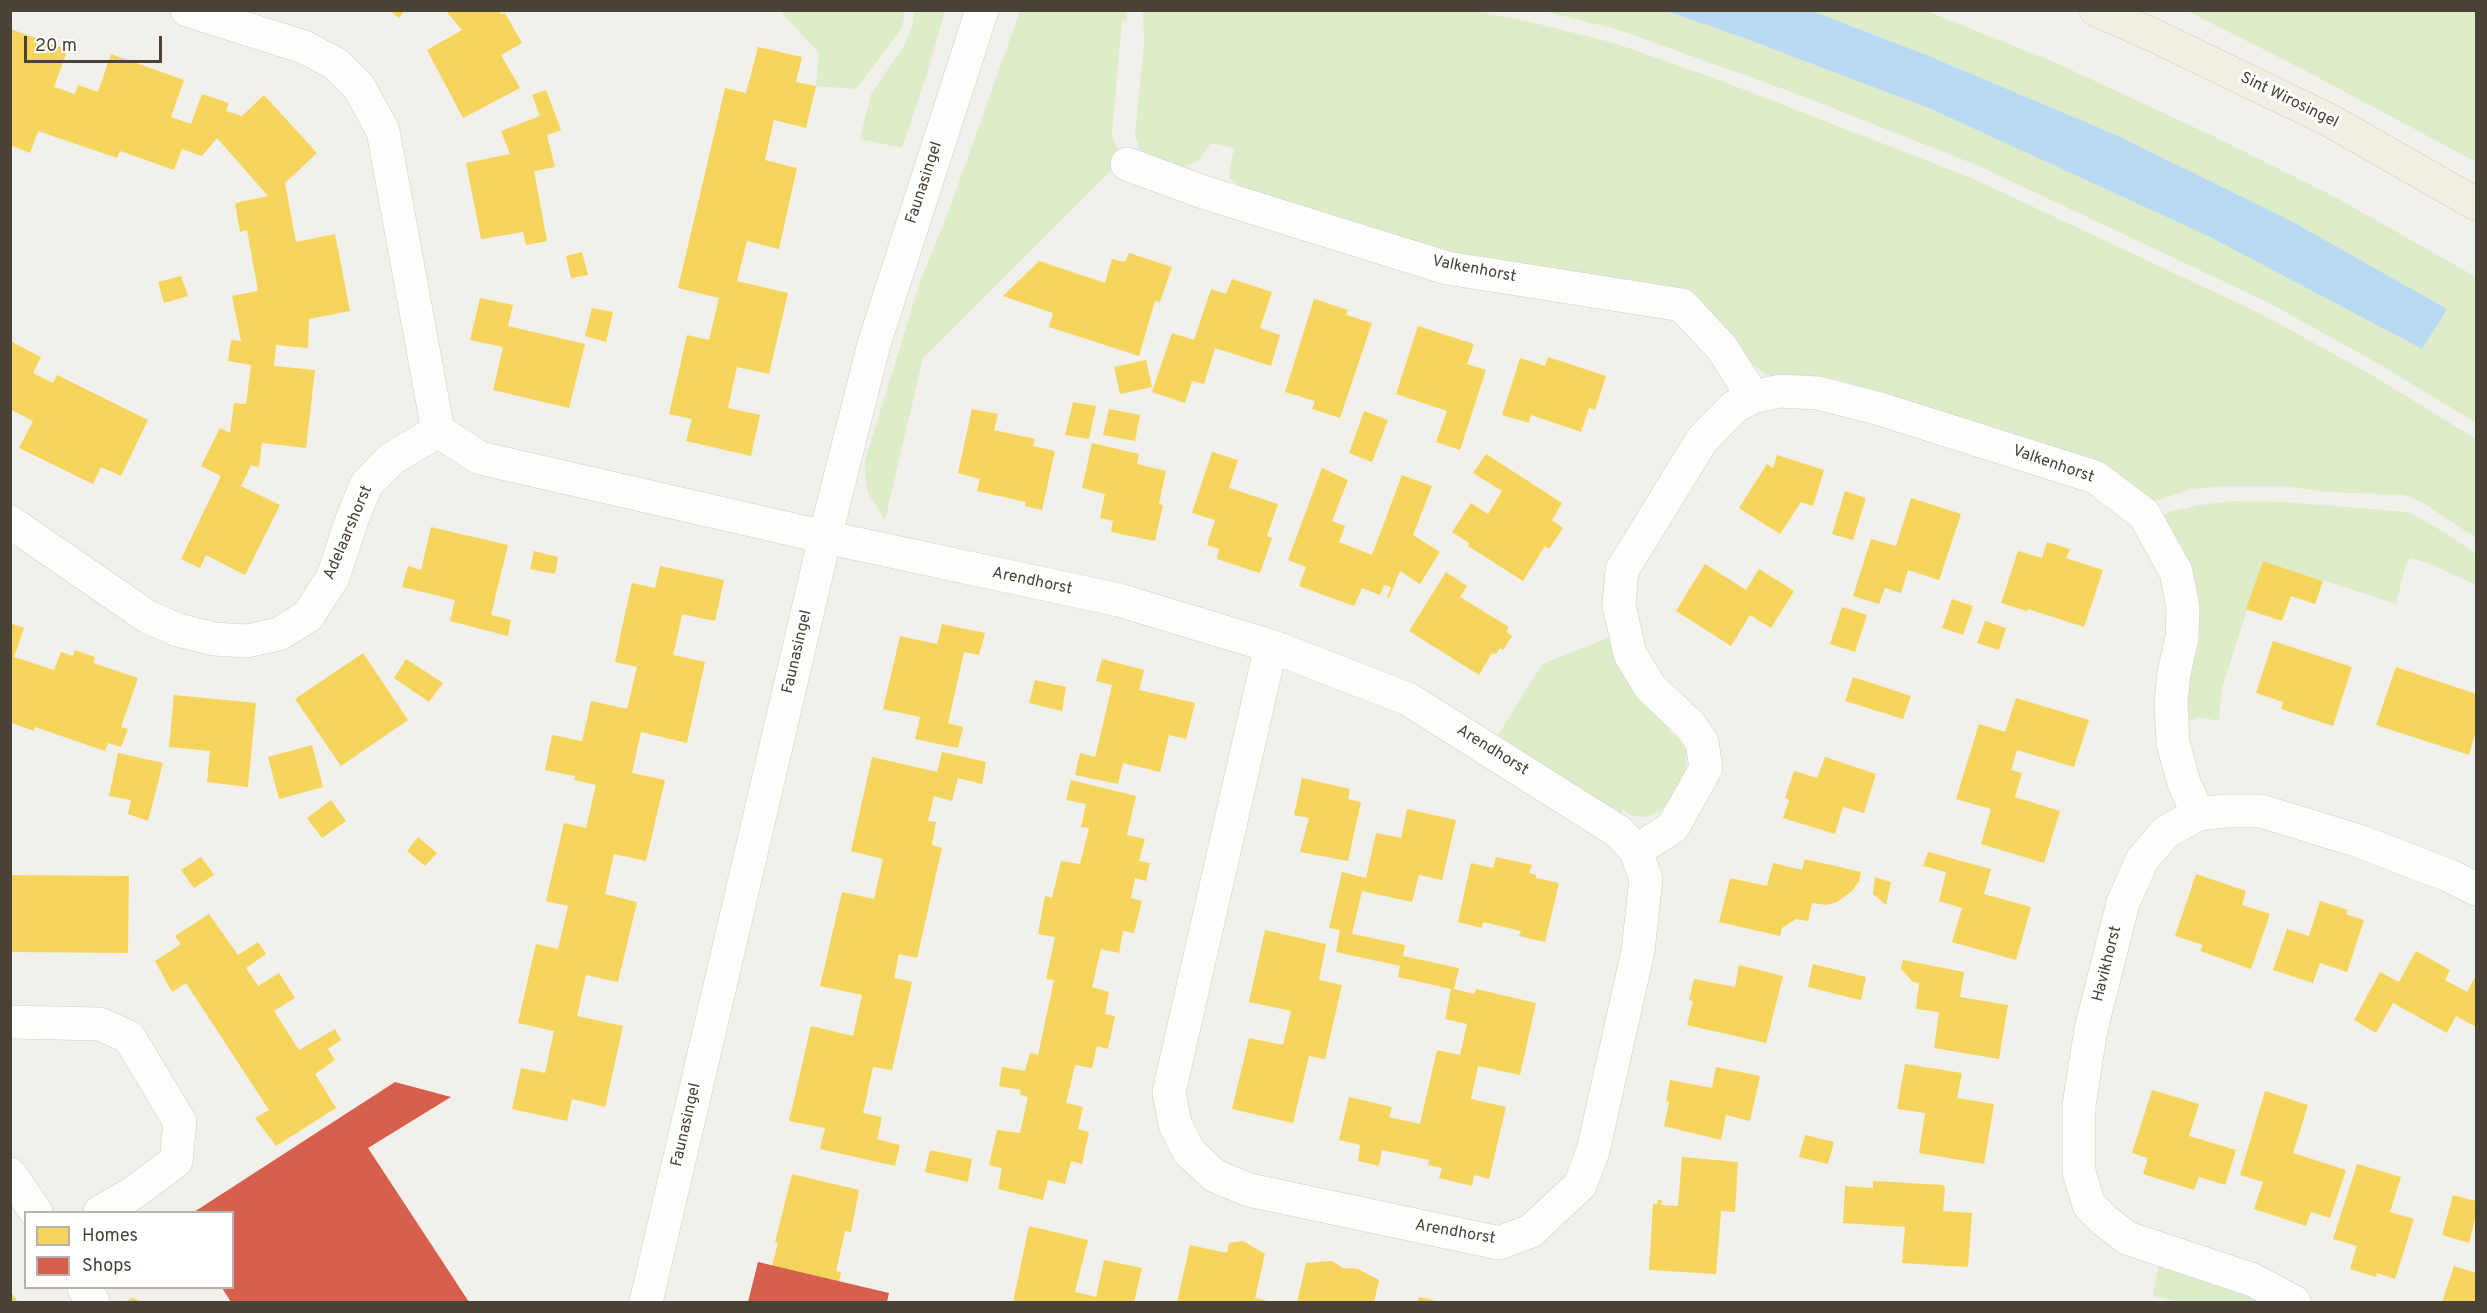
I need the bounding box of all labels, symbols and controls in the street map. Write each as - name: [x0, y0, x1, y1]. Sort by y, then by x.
- scale bar: [27, 24, 165, 62]
- text: 20 m: [35, 35, 77, 58]
- street label: Sint Wirosingel: [2237, 69, 2341, 133]
- street label: Faunasingel: [903, 139, 947, 227]
- street label: Valkenhorst: [1430, 252, 1518, 288]
- street label: Valkenhorst: [2010, 442, 2096, 488]
- street label: Adelaarshorst: [320, 483, 378, 583]
- street label: Arendhorst: [990, 564, 1074, 600]
- street label: Faunasingel: [779, 608, 817, 696]
- street label: Arendhorst: [1452, 721, 1532, 781]
- street label: Havikhorst: [2089, 924, 2127, 1004]
- street label: Faunasingel: [668, 1081, 706, 1169]
- legend: [24, 1211, 234, 1289]
- street label: Arendhorst: [1413, 1216, 1497, 1250]
- text: Homes: [82, 1225, 138, 1248]
- text: Shops: [82, 1255, 132, 1278]

